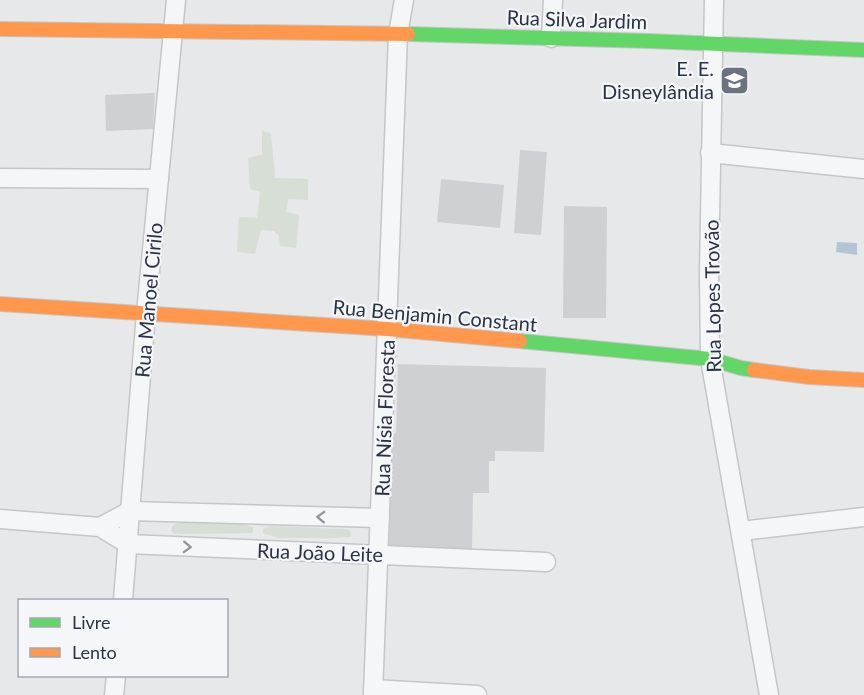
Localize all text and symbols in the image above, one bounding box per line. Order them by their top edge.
street label: Rua Silva Jardim [506,5,648,33]
place label: E. E. Disneylândia [602,56,714,103]
school or university icon: E. E. Disneylândia [719,64,751,96]
street label: Rua Lopes Trovão [699,219,725,373]
street label: Rua Manoel Cirilo [129,221,167,379]
street label: Rua Benjamin Constant [332,294,538,336]
street label: Rua Nísia Floresta [369,339,399,497]
one-way arrow [317,511,326,523]
street label: Rua João Leite [257,538,383,566]
one-way arrow [182,540,191,553]
legend [18,599,228,677]
text: Livre [72,611,111,633]
text: Lento [72,641,117,663]

